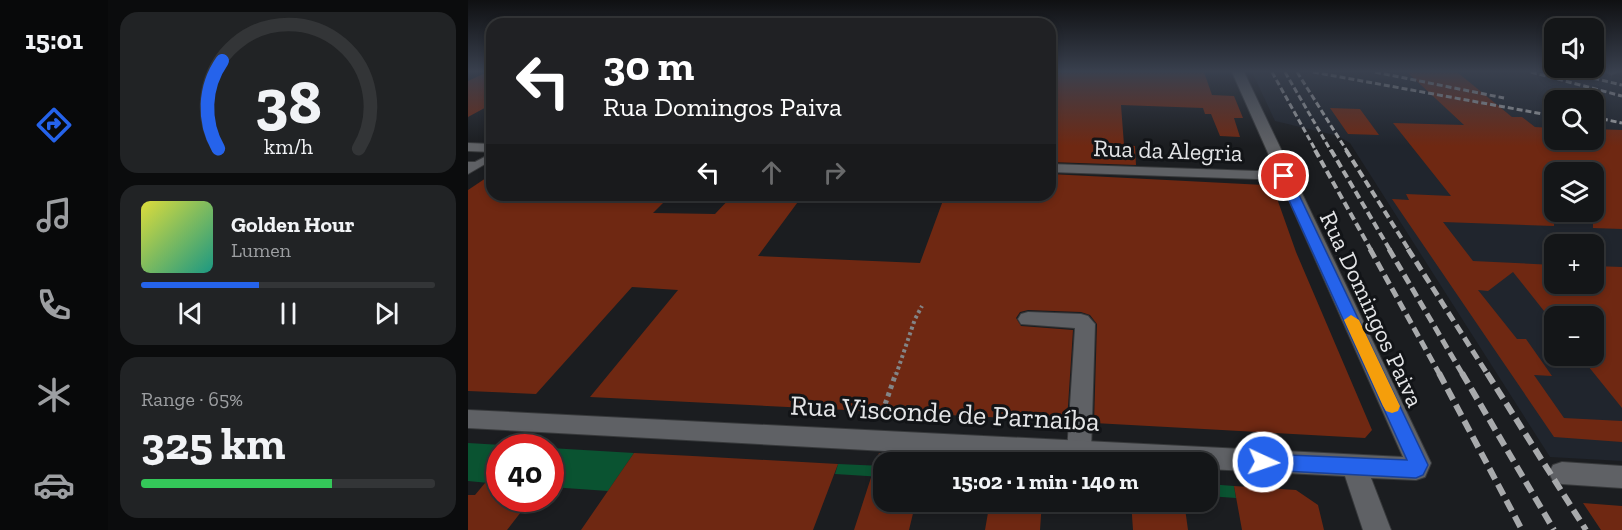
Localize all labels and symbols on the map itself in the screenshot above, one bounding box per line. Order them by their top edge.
street label: Rua da Alegria [1093,133,1244,167]
pin [1258,150,1309,201]
street label: Rua Domingos Paiva [1314,207,1430,412]
street label: Rua Visconde de Parnaíba [789,388,1101,438]
position arrow [1231,430,1295,494]
speed limit sign: 40 [486,434,564,512]

